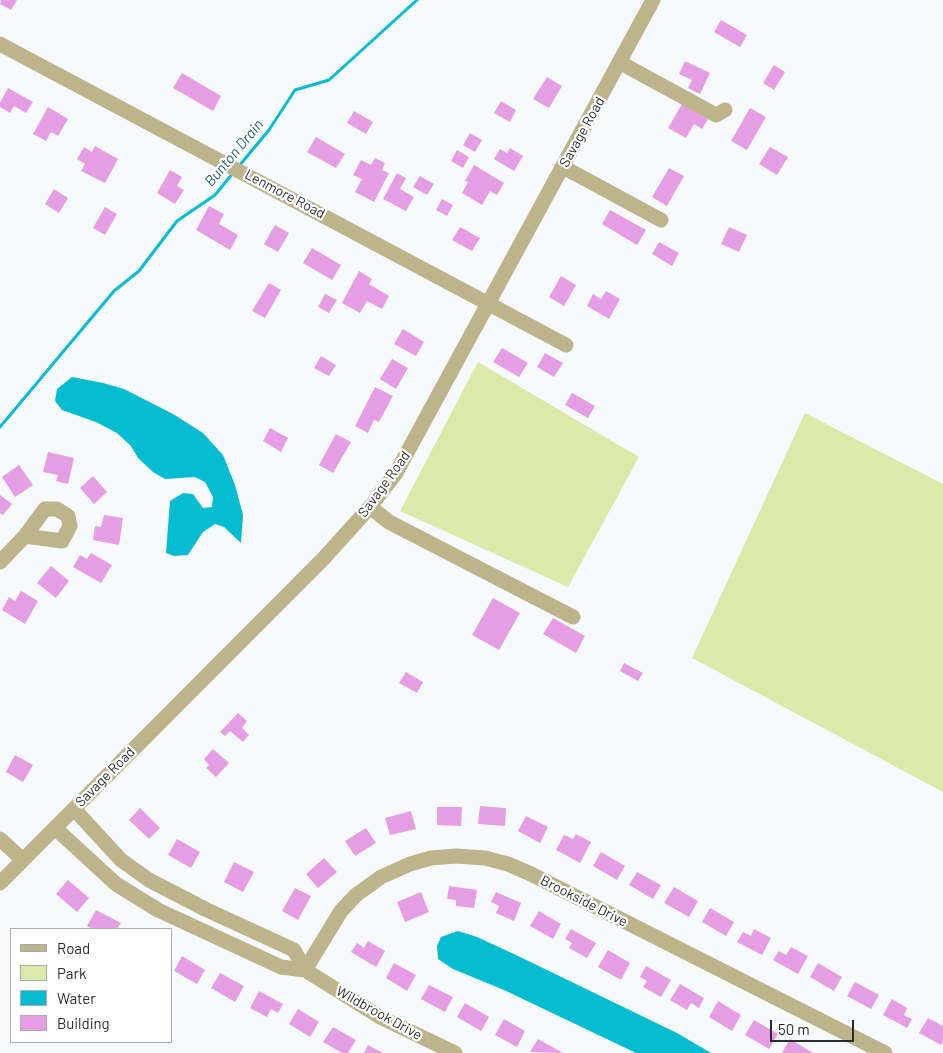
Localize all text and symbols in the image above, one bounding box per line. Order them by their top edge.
street label: Savage Road [556,94,608,170]
water label: Bunton Drain [201,116,267,190]
street label: Lenmore Road [242,166,328,222]
street label: Savage Road [354,448,414,520]
street label: Savage Road [72,744,138,810]
street label: Brookside Drive [538,872,630,930]
legend [10,928,172,1043]
text: Road [57,939,90,957]
text: Park [57,964,86,982]
street label: Wildbrook Drive [333,982,425,1044]
text: Water [57,989,96,1007]
scale bar [773,1010,857,1042]
text: Building [57,1014,110,1032]
text: 50 m [778,1020,810,1038]

